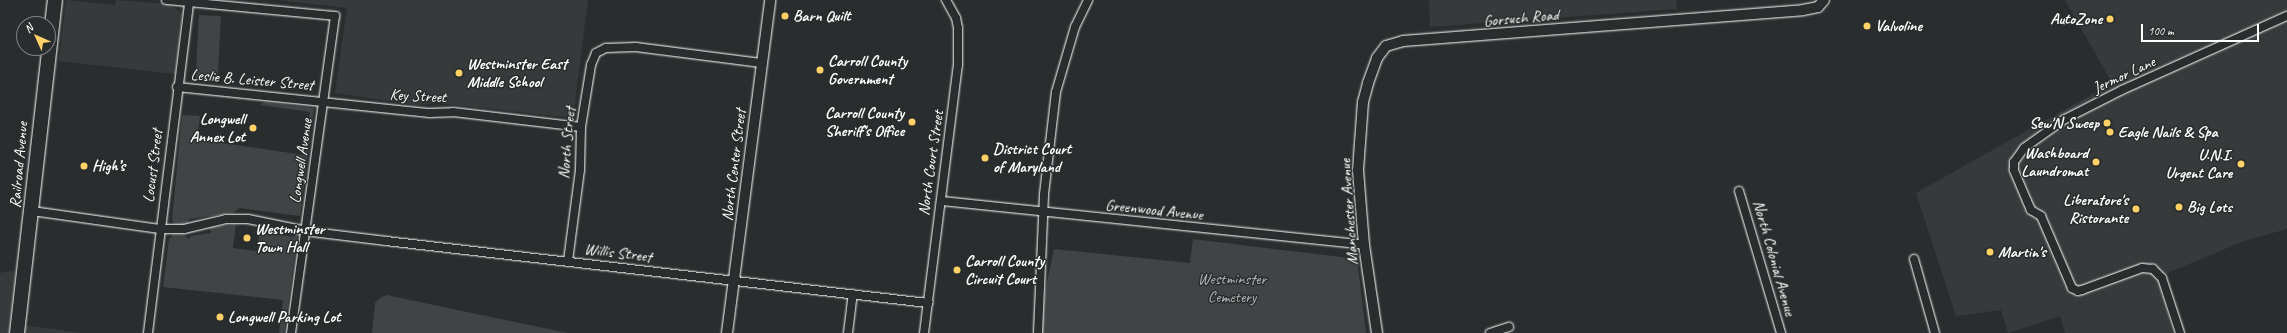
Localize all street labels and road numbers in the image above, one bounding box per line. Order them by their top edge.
street label: Gorsuch Road [1483,5,1559,31]
street label: Jermor Lane [2090,52,2158,98]
street label: Leslie B. Leister Street [190,65,314,95]
street label: Key Street [389,85,447,107]
street label: North Street [554,106,580,180]
street label: North Center Street [718,108,750,222]
street label: North Court Street [914,109,948,217]
street label: Longwell Avenue [286,118,316,204]
street label: Railroad Avenue [6,121,32,209]
street label: Locust Street [139,128,167,204]
street label: Manchester Avenue [1336,158,1362,266]
street label: Greenwood Avenue [1104,195,1204,225]
street label: North Colonial Avenue [1748,198,1800,318]
street label: Willis Street [583,239,653,267]

